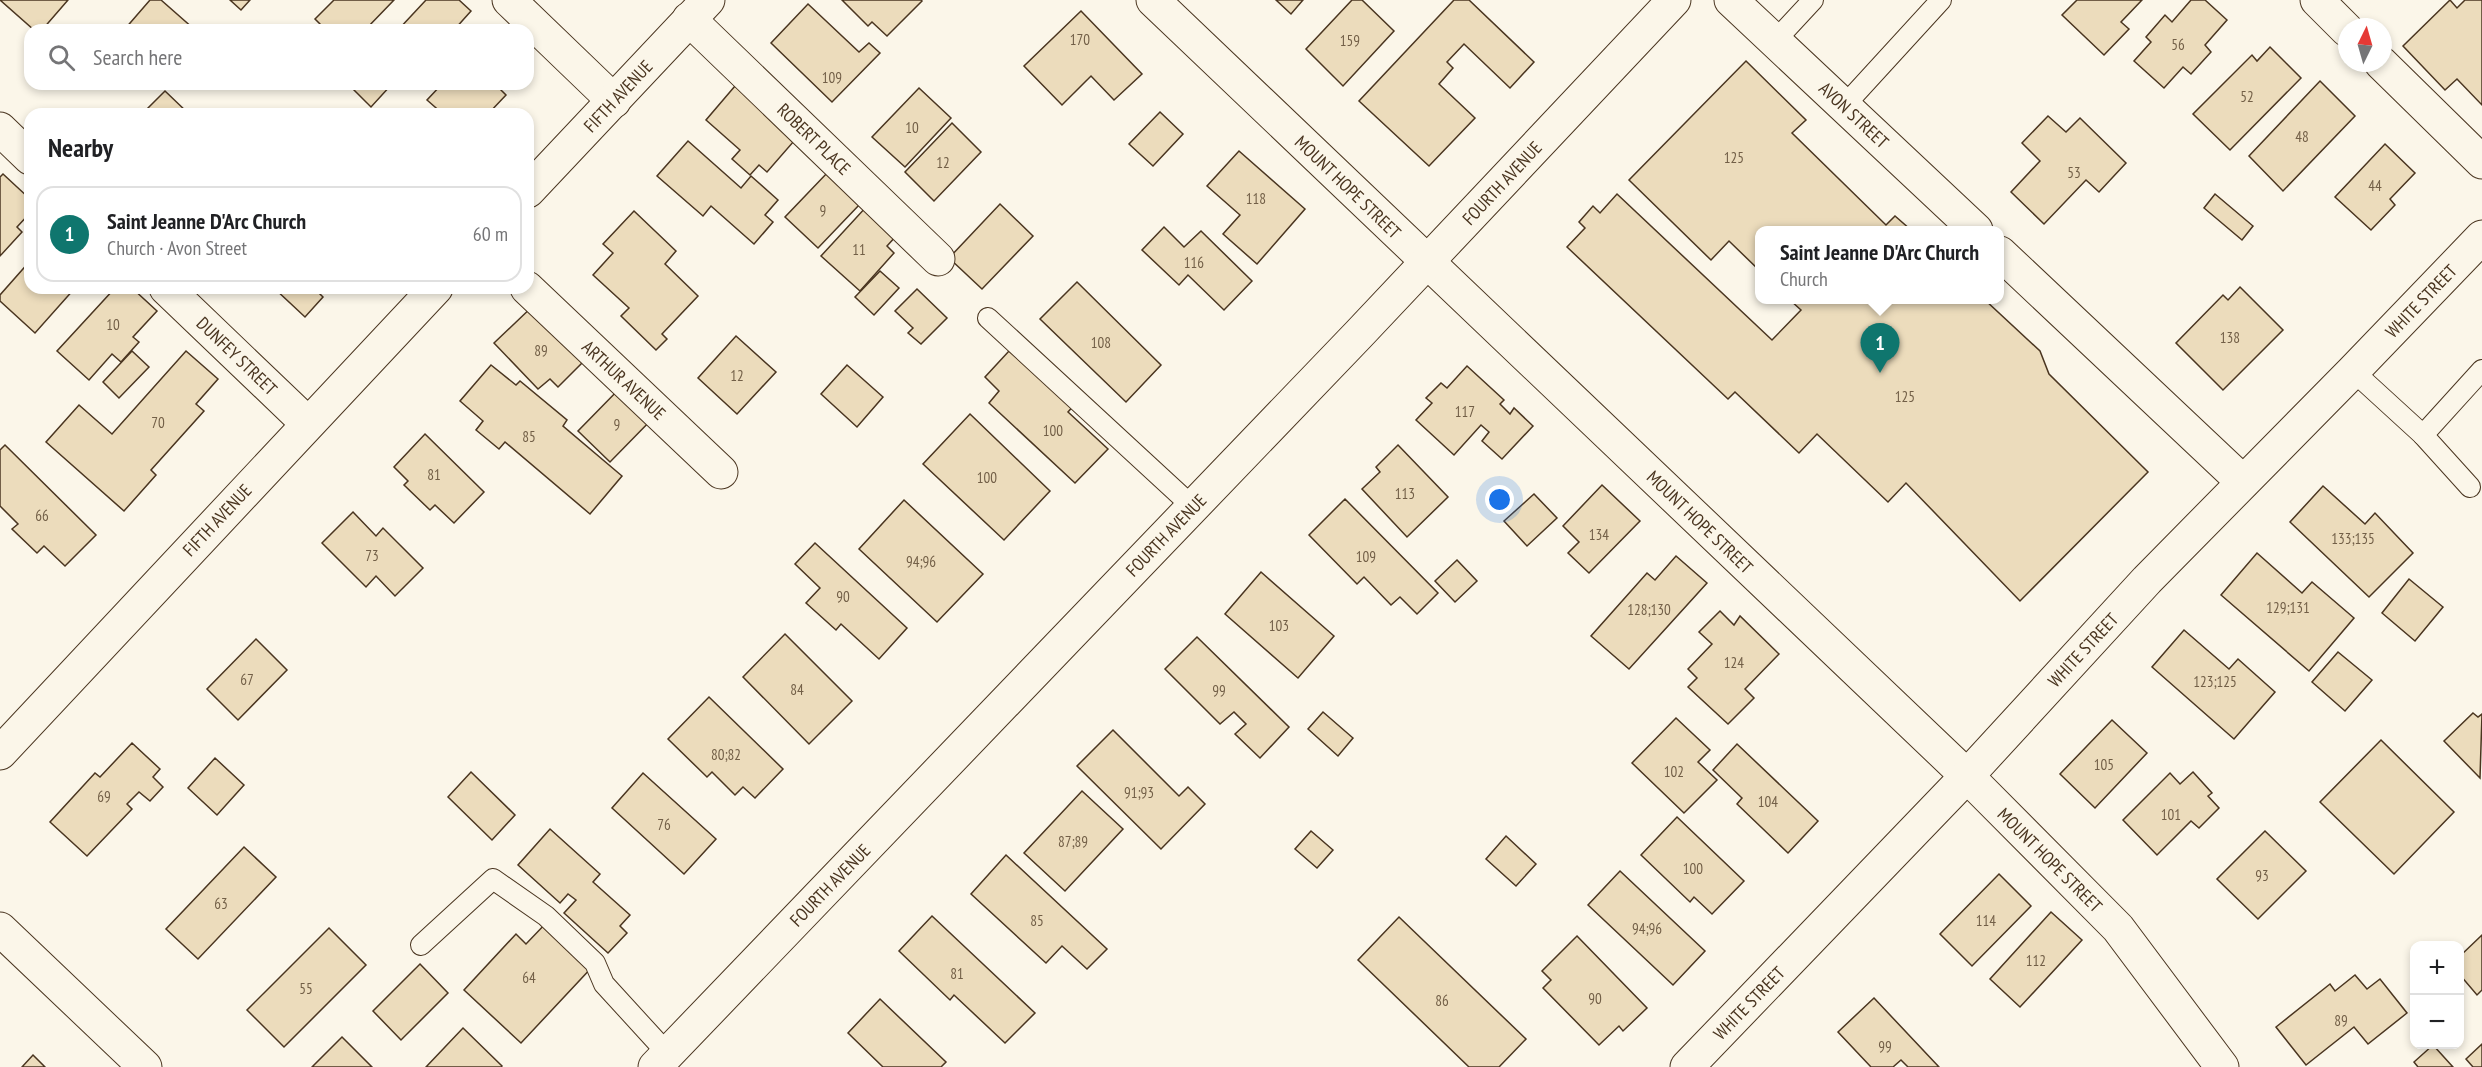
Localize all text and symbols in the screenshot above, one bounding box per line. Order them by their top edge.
north arrow [2338,18,2392,72]
search box [24,24,534,90]
house number: 170 [1070,30,1090,49]
house number: 159 [1340,31,1360,50]
house number: 56 [2171,35,2185,54]
icon: search [45,41,78,74]
text: Search here [93,43,182,71]
street label: FIFTH AVENUE [579,55,657,137]
house number: 109 [822,68,842,87]
street label: AVON STREET [1814,77,1894,153]
house number: 52 [2240,87,2254,106]
street label: ROBERT PLACE [773,98,855,180]
house number: 10 [905,118,919,137]
house number: 48 [2295,127,2309,146]
text: Nearby [48,131,113,164]
street label: MOUNT HOPE STREET [1290,131,1406,243]
street label: FOURTH AVENUE [1457,136,1547,230]
house number: 125 [1724,148,1744,167]
house number: 12 [936,153,950,172]
house number: 53 [2067,163,2081,182]
house number: 44 [2368,176,2382,195]
house number: 118 [1246,189,1266,208]
house number: 9 [820,201,826,220]
text: Saint Jeanne D'Arc Church [107,207,306,235]
text: 1 [65,221,74,247]
text: 60 m [473,221,508,247]
popup [1755,226,2004,304]
text: Church · Avon Street [107,235,247,261]
text: Saint Jeanne D'Arc Church [1780,238,1979,266]
house number: 11 [852,240,866,259]
house number: 116 [1184,253,1204,272]
street label: WHITE STREET [2380,259,2462,343]
text: Church [1780,266,1828,292]
street label: DUNFEY STREET [192,312,282,400]
house number: 10 [106,315,120,334]
pin: 1 [1860,324,1900,373]
house number: 138 [2220,328,2240,347]
house number: 108 [1091,333,1111,352]
street label: ARTHUR AVENUE [577,335,671,425]
house number: 89 [534,341,548,360]
house number: 12 [730,366,744,385]
house number: 125 [1895,387,1915,406]
house number: 117 [1455,402,1475,421]
house number: 70 [151,413,165,432]
house number: 9 [614,415,620,434]
house number: 100 [1043,421,1063,440]
house number: 85 [522,427,536,446]
house number: 81 [427,465,441,484]
street label: MOUNT HOPE STREET [1642,466,1758,578]
house number: 100 [977,468,997,487]
street label: FIFTH AVENUE [178,479,256,561]
house number: 113 [1395,484,1415,503]
your location [1485,485,1514,514]
street label: FOURTH AVENUE [1121,489,1211,581]
house number: 66 [35,506,49,525]
house number: 134 [1589,525,1609,544]
house number: 133;135 [2331,529,2375,548]
house number: 73 [365,546,379,565]
house number: 109 [1356,547,1376,566]
house number: 94;96 [906,552,936,571]
house number: 90 [836,587,850,606]
house number: 129;131 [2266,598,2310,617]
house number: 128;130 [1627,600,1671,619]
street label: WHITE STREET [2043,608,2123,692]
house number: 103 [1269,616,1289,635]
house number: 124 [1724,653,1744,672]
house number: 67 [240,670,254,689]
house number: 123;125 [2193,672,2237,691]
house number: 84 [790,680,804,699]
house number: 99 [1212,681,1226,700]
house number: 80;82 [711,745,741,764]
house number: 105 [2094,755,2114,774]
house number: 102 [1664,762,1684,781]
house number: 91;93 [1124,783,1154,802]
house number: 69 [97,787,111,806]
house number: 104 [1758,792,1778,811]
street label: MOUNT HOPE STREET [1993,803,2107,917]
house number: 101 [2161,805,2181,824]
house number: 76 [657,815,671,834]
house number: 87;89 [1058,832,1088,851]
street label: FOURTH AVENUE [785,839,875,931]
house number: 100 [1683,859,1703,878]
house number: 93 [2255,866,2269,885]
house number: 63 [214,894,228,913]
house number: 85 [1030,911,1044,930]
house number: 114 [1976,911,1996,930]
house number: 94;96 [1632,919,1662,938]
map controls [2410,941,2464,1049]
button: + [2410,941,2464,995]
house number: 112 [2026,951,2046,970]
street label: WHITE STREET [1708,961,1790,1045]
house number: 81 [950,964,964,983]
house number: 64 [522,968,536,987]
house number: 55 [299,979,313,998]
house number: 90 [1588,989,1602,1008]
house number: 86 [1435,991,1449,1010]
button: − [2410,995,2464,1049]
house number: 89 [2334,1011,2348,1030]
house number: 99 [1878,1037,1892,1056]

